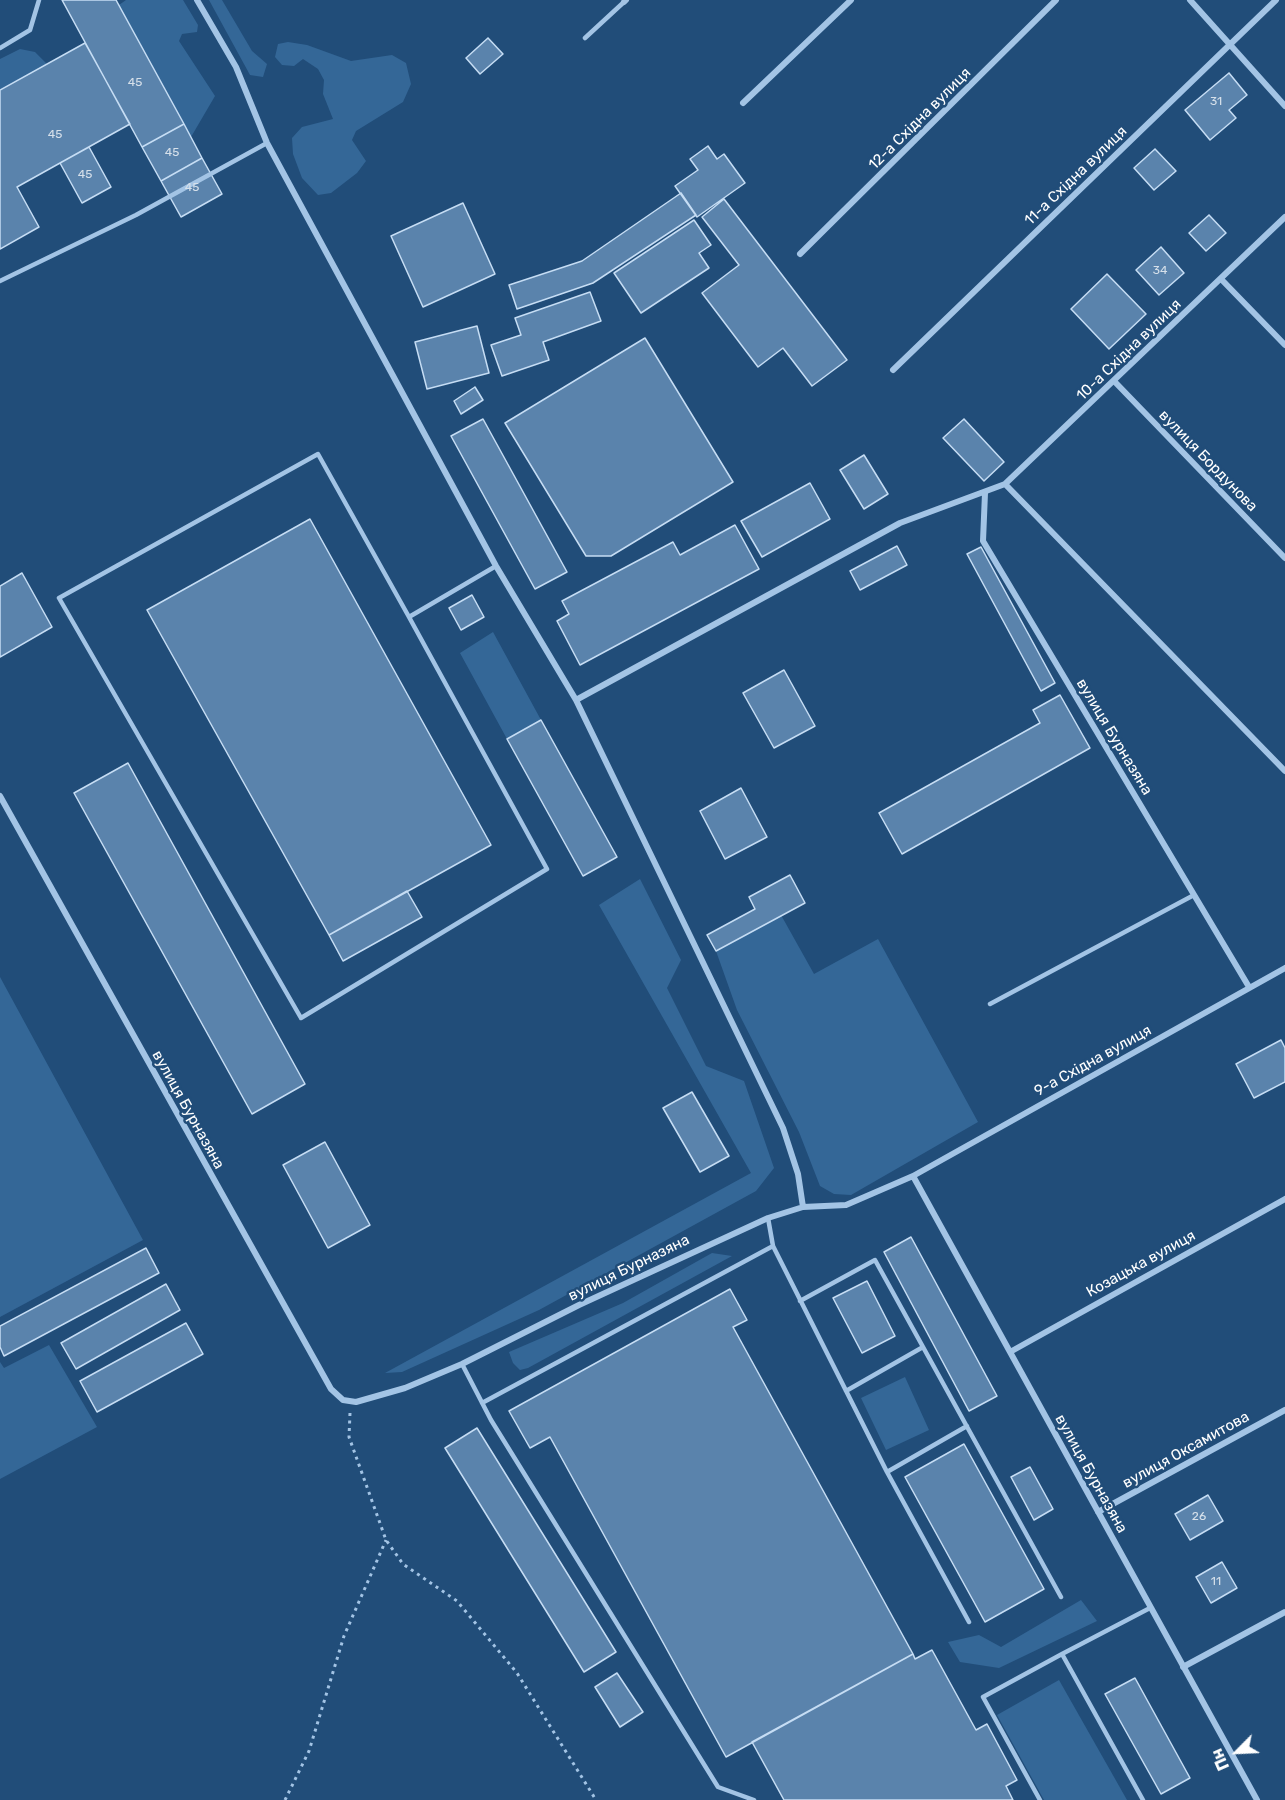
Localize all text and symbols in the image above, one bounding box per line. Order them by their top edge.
street label: 12-а Східна вулиця [865,64,975,174]
house number: 45 [128,76,142,90]
house number: 31 [1210,95,1222,109]
street label: 11-а Східна вулиця [1021,123,1131,229]
house number: 45 [48,128,62,142]
house number: 45 [165,146,179,160]
house number: 45 [78,168,92,182]
house number: 45 [185,181,199,195]
house number: 34 [1153,264,1167,278]
street label: 10-а Східна вулиця [1073,295,1185,405]
street label: вулиця Бордунова [1155,407,1261,515]
street label: вулиця Бурназяна [1072,676,1156,798]
street label: 9-а Східна вулиця [1031,1021,1155,1101]
street label: вулиця Бурназяна [148,1048,228,1172]
street label: Козацька вулиця [1083,1227,1199,1301]
street label: вулиця Бурназяна [565,1231,693,1305]
street label: вулиця Оксамитова [1120,1408,1252,1492]
street label: вулиця Бурназяна [1051,1412,1131,1536]
house number: 26 [1192,1510,1206,1524]
house number: 11 [1211,1575,1221,1589]
north arrow [1207,1722,1267,1782]
text: Пн [1207,1746,1233,1774]

